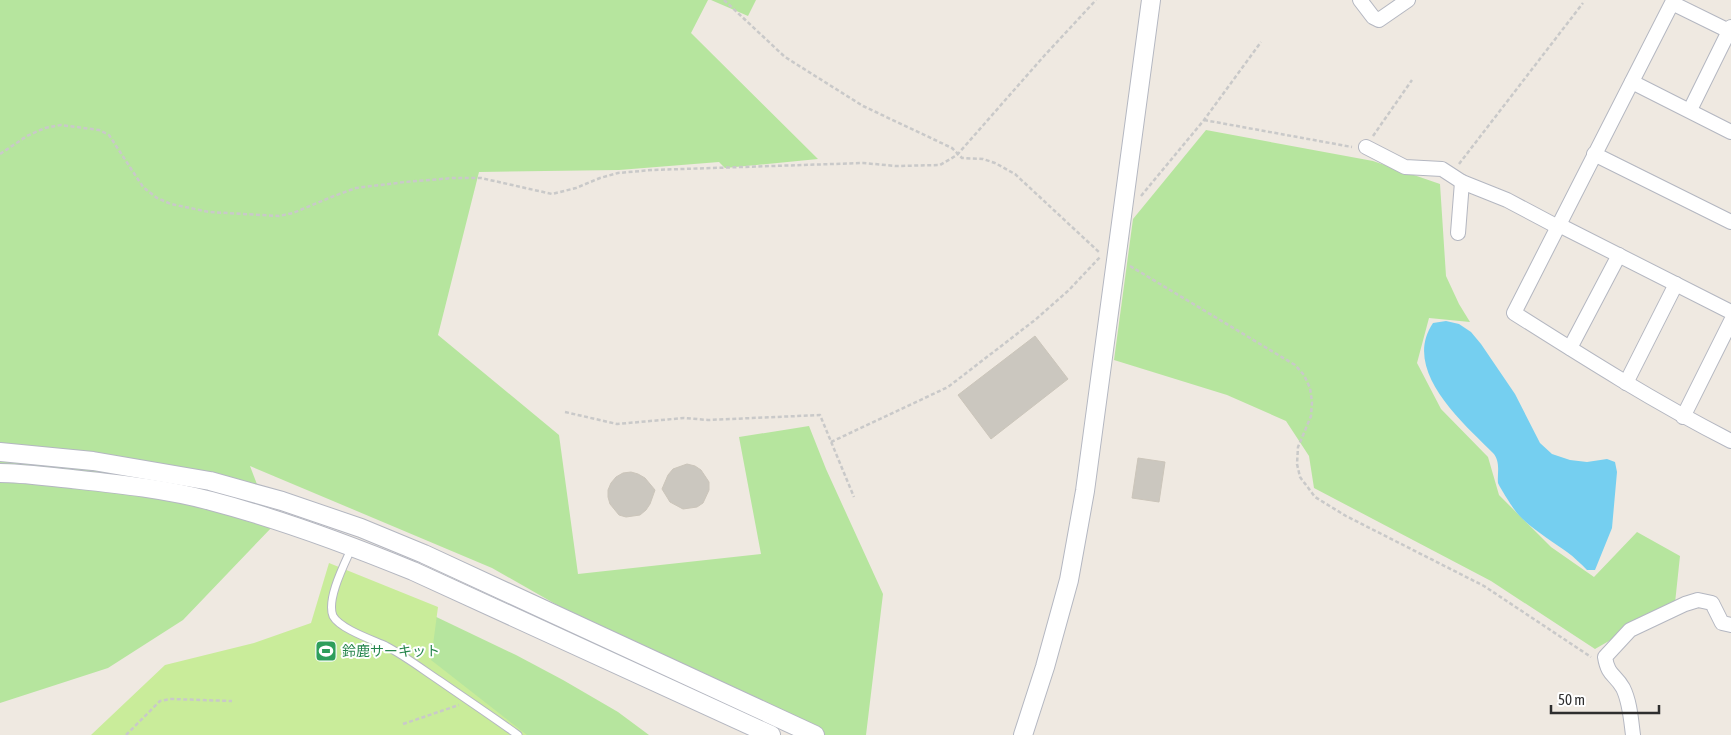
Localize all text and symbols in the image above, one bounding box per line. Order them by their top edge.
sports icon: 鈴鹿サーキット [314,639,338,663]
place label: 鈴鹿サーキット [342,643,440,659]
scale bar [1551,682,1658,714]
text: 50 m [1558,691,1585,708]

